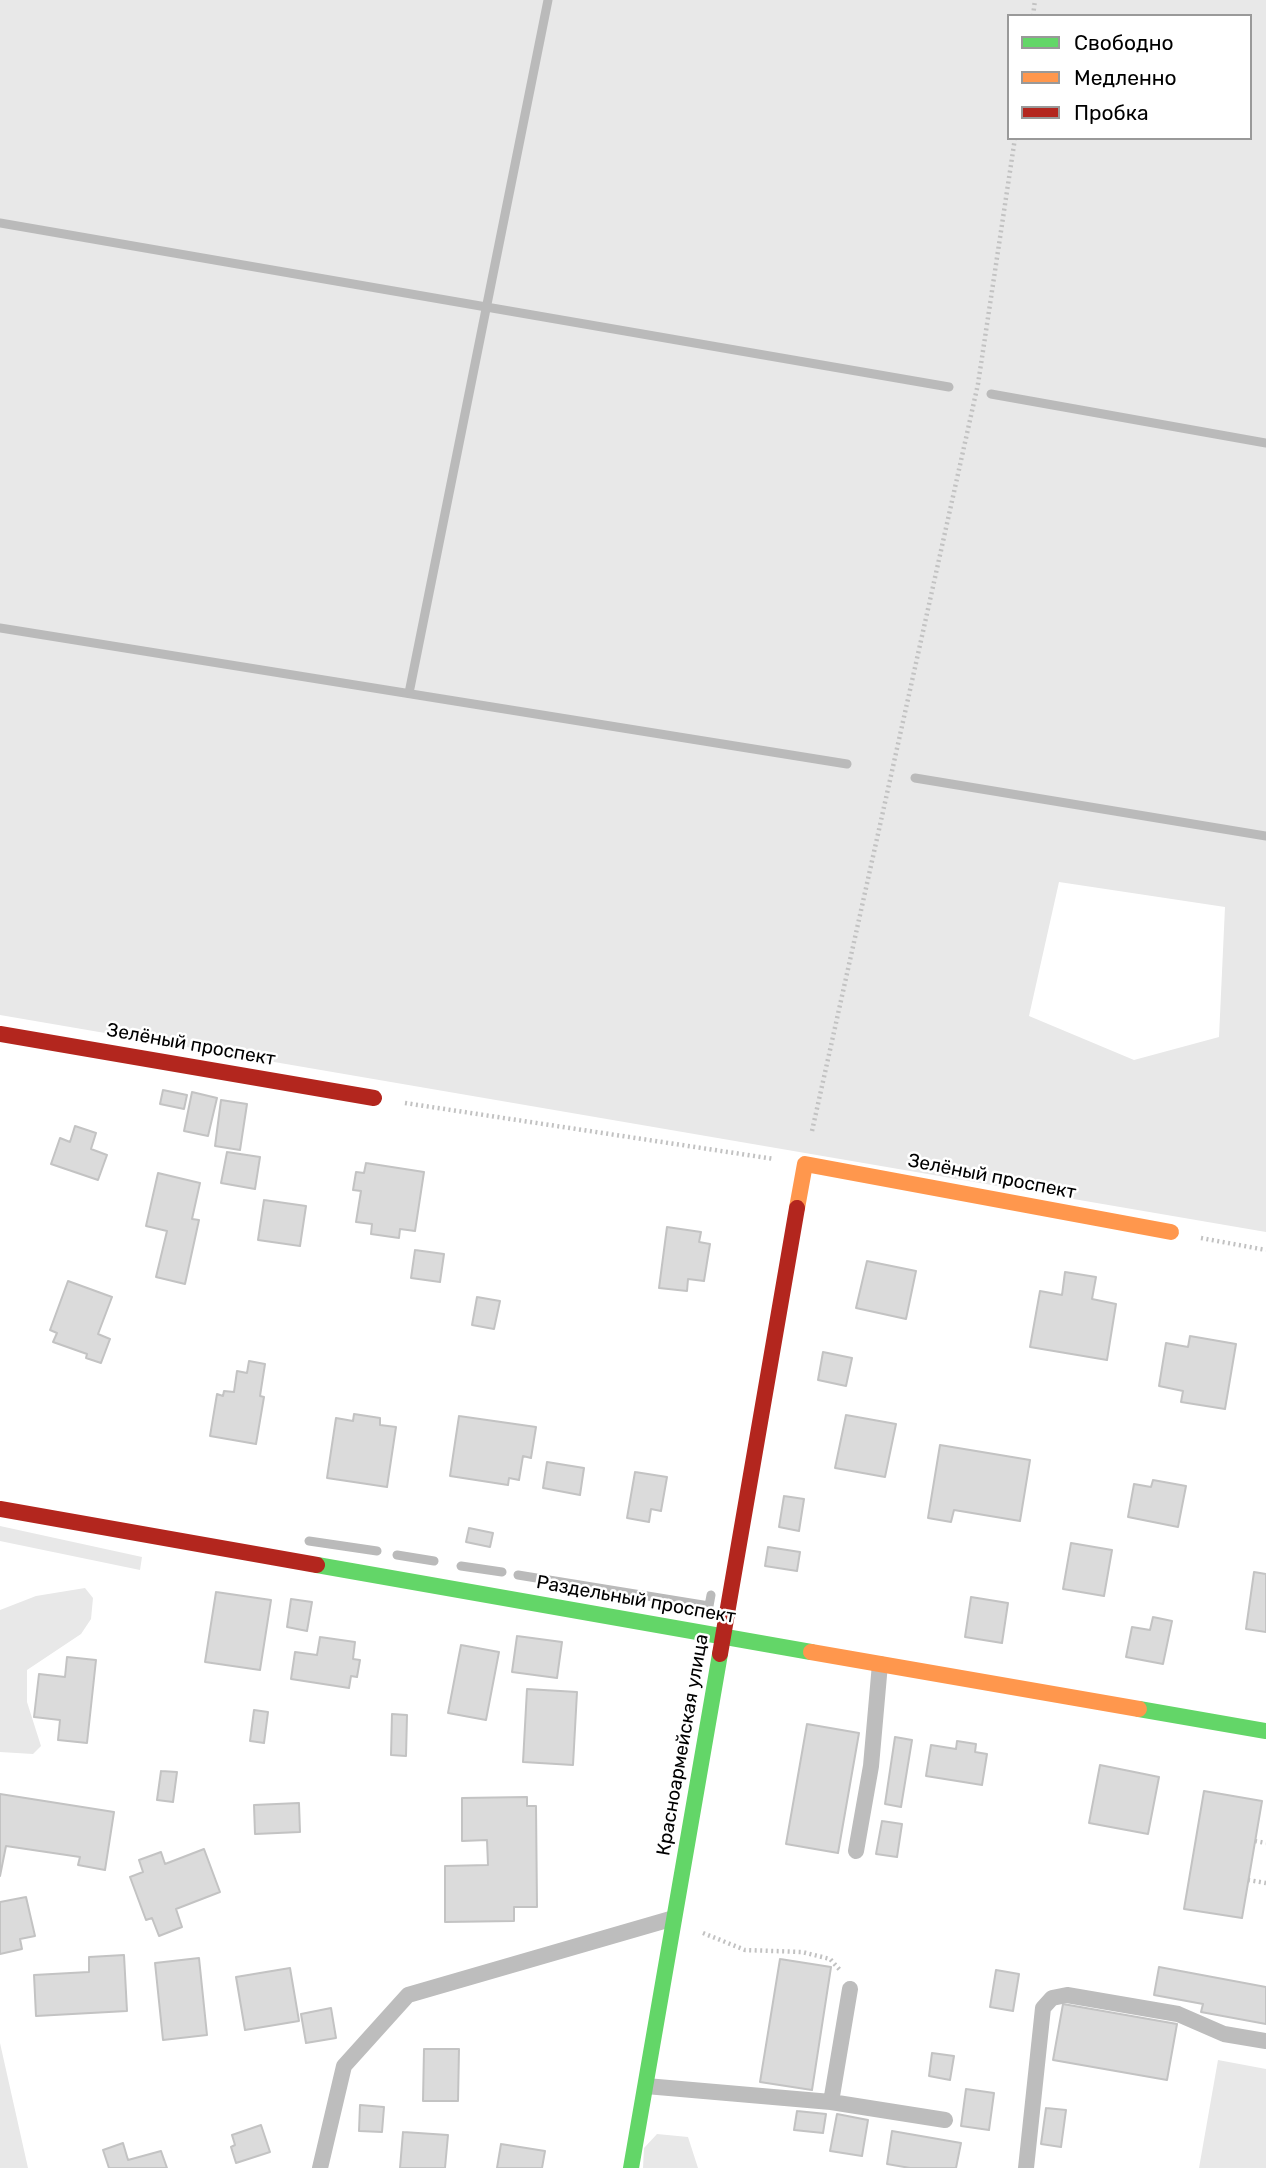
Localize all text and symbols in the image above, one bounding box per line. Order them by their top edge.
legend [1007,14,1252,140]
text: Свободно [1074,30,1174,55]
text: Медленно [1074,65,1177,90]
text: Пробка [1074,100,1149,125]
street label: Зелёный проспект [105,1019,277,1071]
street label: Зелёный проспект [906,1149,1078,1205]
street label: Раздельный проспект [535,1571,737,1629]
street label: Красноармейская улица [652,1632,714,1858]

